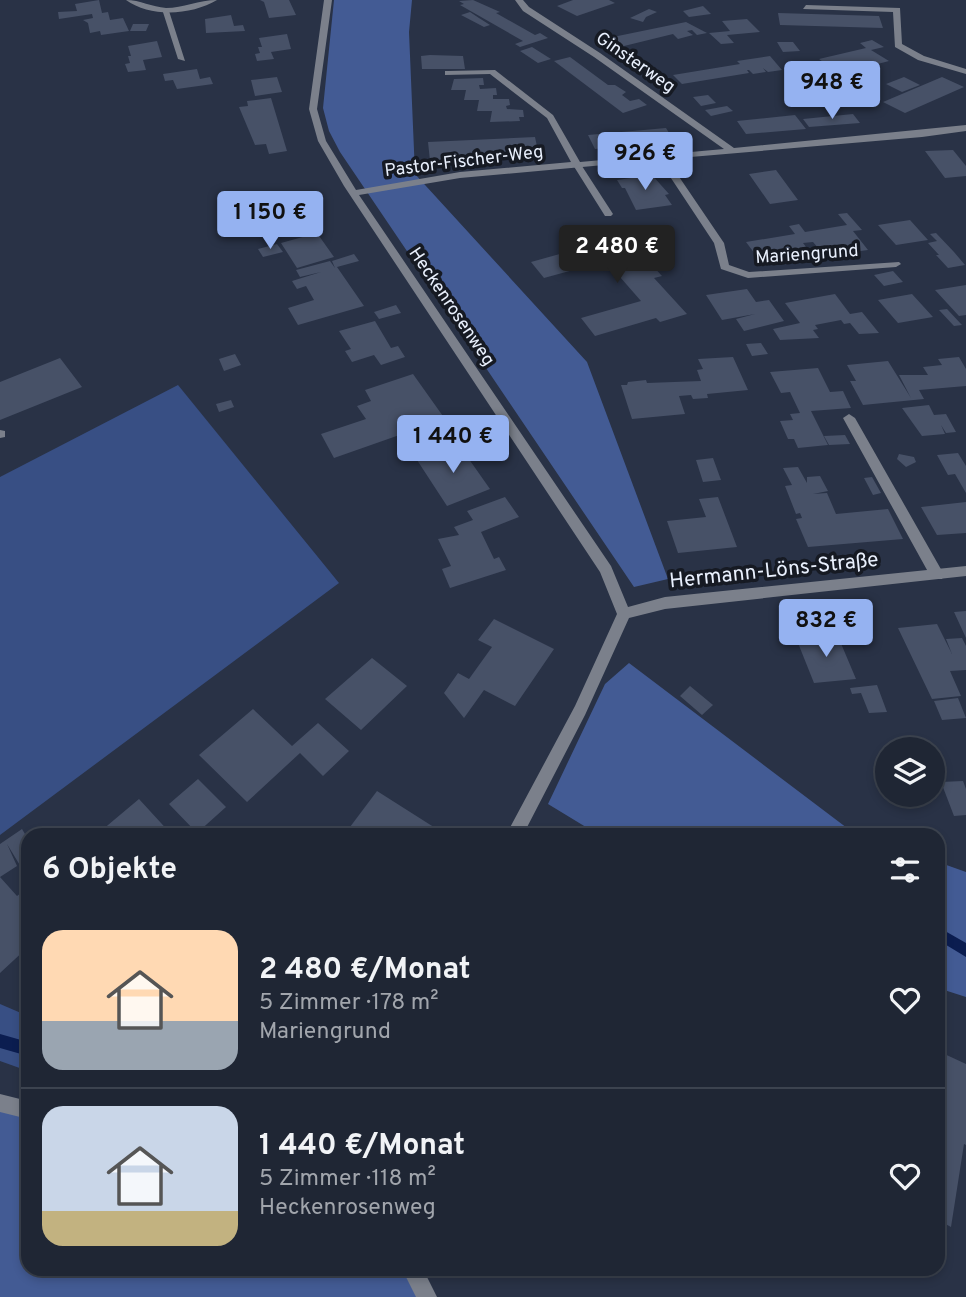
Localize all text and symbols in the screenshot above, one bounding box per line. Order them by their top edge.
street label: Ginsterweg [591,27,679,99]
pin: 948 € [783,61,881,121]
text: 948 € [800,69,864,98]
pin: 926 € [596,132,694,192]
text: 926 € [614,140,676,169]
street label: Pastor-Fischer-Weg [383,141,545,183]
pin: 1 150 € [205,191,335,251]
text: 1 150 € [233,199,307,228]
pin: 2 480 € [552,226,682,285]
text: 2 480 € [575,233,659,262]
street label: Mariengrund [755,240,859,270]
street label: Heckenrosenweg [403,243,499,371]
pin: 1 440 € [388,416,518,475]
text: 1 440 € [413,423,493,452]
street label: Hermann-Löns-Straße [668,547,880,595]
pin: 832 € [777,600,875,659]
text: 832 € [795,607,857,636]
map controls [875,737,945,807]
button: layers [875,737,945,807]
icon: filters [886,851,924,889]
text: 6 Objekte [42,852,177,889]
text: 2 480 €/Monat [259,952,471,989]
icon: home [98,958,182,1042]
icon: heart [886,981,924,1019]
text: 5 Zimmer · 178 m² [259,989,439,1018]
text: Mariengrund [259,1018,391,1047]
text: 1 440 €/Monat [259,1128,465,1165]
icon: home [98,1134,182,1218]
icon: heart [886,1157,924,1195]
text: 5 Zimmer · 118 m² [259,1165,436,1194]
text: Heckenrosenweg [259,1194,436,1223]

